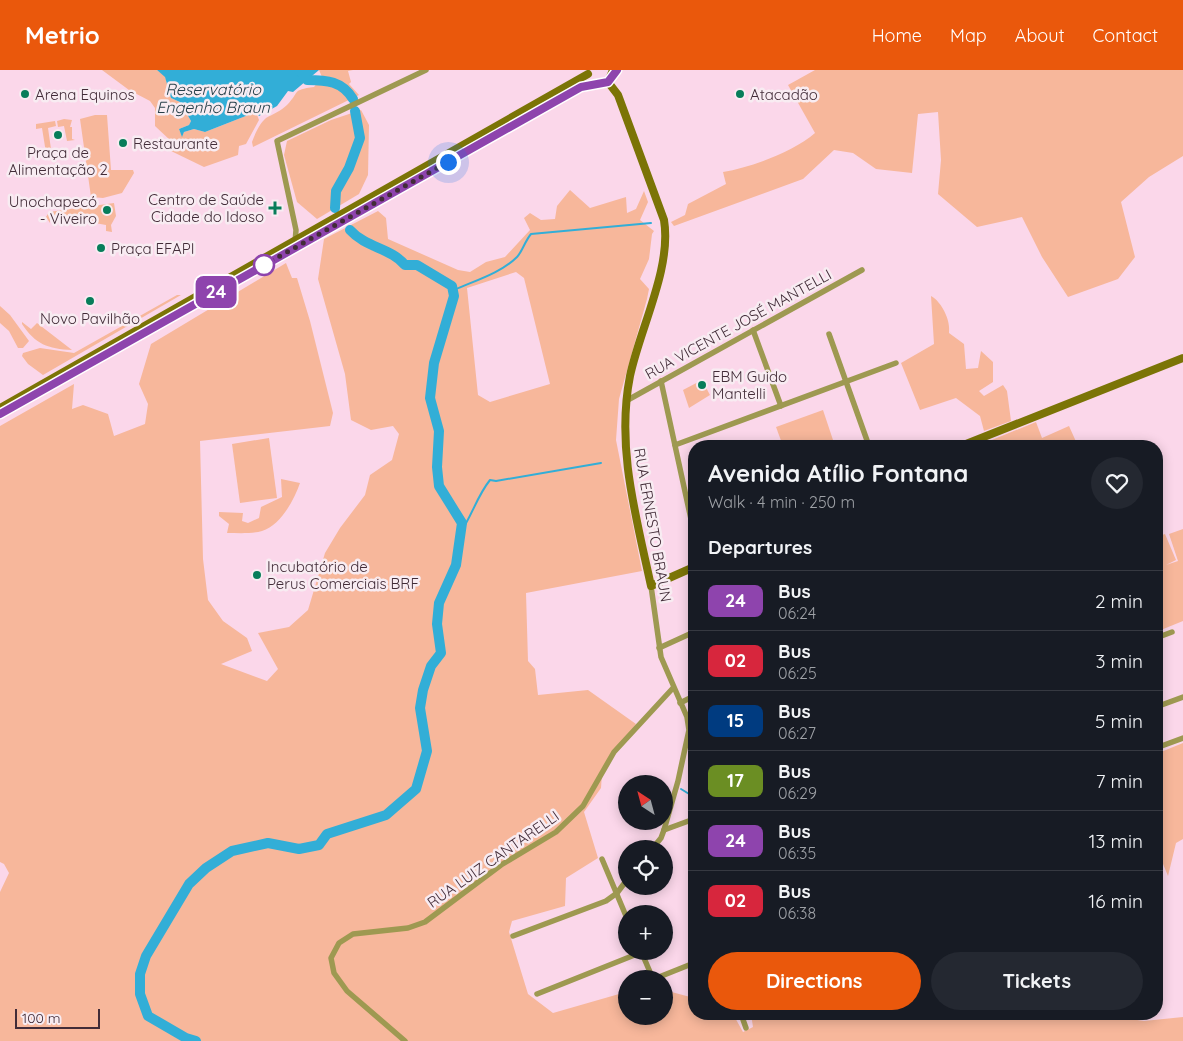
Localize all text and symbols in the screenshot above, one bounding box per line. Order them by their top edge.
text: Metrio [25,20,100,50]
text: Home [872,24,922,47]
text: Map [950,24,987,47]
text: About [1015,24,1065,47]
text: Contact [1093,24,1158,47]
water label: Reservatório Engenho Braun [156,79,271,117]
place label: Arena Equinos [35,85,135,104]
place label: Atacadão [750,85,818,104]
marker: Arena Equinos [19,88,31,100]
marker: Atacadão [734,88,746,100]
marker: Praça de Alimentação 2 [52,129,64,141]
place label: Restaurante [133,134,218,153]
marker: Restaurante [117,137,129,149]
place label: Praça de Alimentação 2 [8,143,108,179]
your location [436,150,461,175]
place label: Centro de Saúde Cidade do Idoso [148,190,264,226]
place label: Unochapecó - Viveiro [9,192,97,228]
marker: Centro de Saúde Cidade do Idoso [268,201,282,215]
marker: Unochapecó - Viveiro [101,204,113,216]
place label: Praça EFAPI [111,239,195,258]
marker: Praça EFAPI [95,242,107,254]
unlabelled marker [253,254,275,276]
street label: RUA VICENTE JOSÉ MANTELLI [641,265,835,383]
line badge: 24 [194,276,238,308]
text: 24 [206,280,226,303]
marker: Novo Pavilhão [84,295,96,307]
place label: Novo Pavilhão [40,309,140,328]
place label: EBM Guido Mantelli [712,367,787,403]
marker: EBM Guido Mantelli [696,379,708,391]
street label: RUA ERNESTO BRAUN [630,446,676,604]
button: heart [1091,457,1143,509]
text: Avenida Atílio Fontana [708,458,968,488]
text: Walk · 4 min · 250 m [708,492,855,512]
text: Departures [708,535,812,559]
place label: Incubatório de Perus Comerciais BRF [267,557,419,593]
marker: Incubatório de Perus Comerciais BRF [251,569,263,581]
text: Bus [778,579,811,603]
text: 24 [725,589,746,612]
text: 2 min [1095,589,1143,613]
text: 06:24 [778,603,816,623]
text: Bus [778,639,811,663]
text: 02 [725,649,746,672]
text: 3 min [1095,649,1143,673]
text: 06:25 [778,663,817,683]
text: Bus [778,699,811,723]
text: 15 [727,709,744,732]
text: 5 min [1095,709,1143,733]
text: 06:27 [778,723,816,743]
text: Bus [778,759,811,783]
text: 17 [727,769,744,792]
text: 7 min [1096,769,1143,793]
north arrow [618,775,672,830]
map controls [618,775,673,1025]
text: 06:29 [778,783,817,803]
street label: RUA LUIZ CANTARELLI [423,806,563,912]
text: Bus [778,819,811,843]
text: 24 [725,829,746,852]
text: 13 min [1088,829,1143,853]
button: locate [618,840,673,895]
text: 06:35 [778,843,816,863]
text: Bus [778,879,811,903]
text: 02 [725,889,746,912]
text: 16 min [1088,889,1143,913]
text: 06:38 [778,903,816,923]
button: + [618,905,673,960]
button: Directions [708,952,921,1010]
button: Tickets [931,952,1143,1010]
button: − [618,970,673,1025]
scale bar [15,1006,100,1029]
text: 100 m [22,1009,60,1027]

